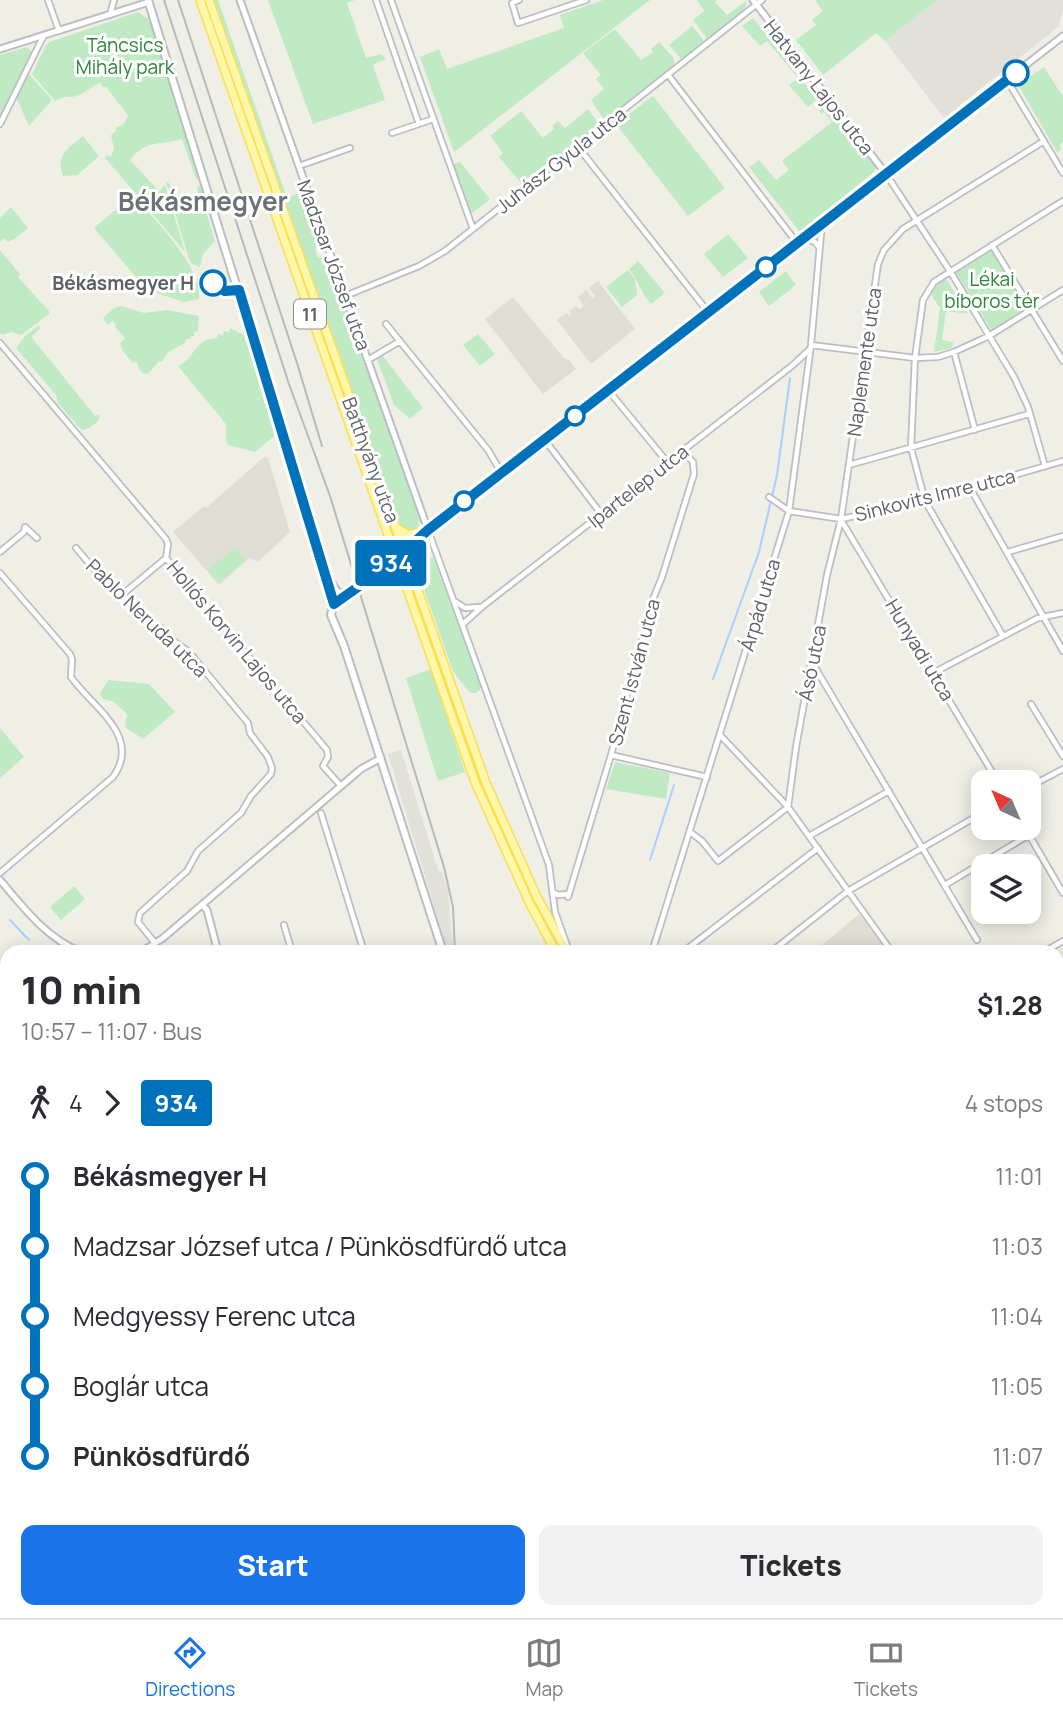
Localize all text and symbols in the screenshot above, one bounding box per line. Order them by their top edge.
street label: Hatvany Lajos utca [758,14,880,160]
park label: Táncsics Mihály park [76,32,175,80]
unlabelled marker [1003,60,1029,86]
street label: Juhász Gyula utca [490,101,632,219]
street label: Madzsar József utca [291,176,377,354]
district label: Békásmegyer [118,183,288,219]
unlabelled marker [756,257,776,277]
park label: Lékai bíboros tér [944,266,1040,314]
place label: Békásmegyer H [52,270,194,296]
marker: Békásmegyer H [200,270,226,296]
street label: Naplemente utca [841,286,887,438]
road number: 11 [294,300,326,328]
street label: Batthyány utca [336,394,406,526]
unlabelled marker [565,406,585,426]
street label: Ipartelep utca [582,438,694,534]
street label: Sinkovits Imre utca [852,462,1018,528]
unlabelled marker [454,491,474,511]
line badge: 934 [351,540,431,586]
text: 934 [369,546,413,579]
street label: Pablo Neruda utca [81,553,213,683]
street label: Hollós Korvin Lajos utca [161,555,313,729]
street label: Árpád utca [734,556,786,654]
street label: Hunyadi utca [879,594,961,706]
street label: Szent István utca [602,596,666,748]
street label: Ásó utca [792,623,832,703]
north arrow [971,770,1041,840]
map controls [971,770,1041,924]
button: layers [971,854,1041,924]
text: 10 min [21,963,142,1015]
text: $1.28 [977,987,1043,1023]
text: 10:57 – 11:07 · Bus [21,1015,202,1047]
icon: walk [21,1084,59,1122]
icon: forward [93,1084,131,1122]
text: 934 [155,1086,198,1119]
text: 4 [69,1087,83,1119]
text: 4 stops [965,1087,1043,1119]
text: Békásmegyer H [73,1158,267,1194]
text: 11:01 [995,1160,1043,1192]
text: Madzsar József utca / Pünkösdfürdő utca [73,1228,567,1264]
text: 11:03 [991,1230,1043,1262]
text: Medgyessy Ferenc utca [73,1298,356,1334]
text: 11:04 [991,1300,1043,1332]
text: Boglár utca [73,1368,209,1404]
text: 11:05 [991,1370,1043,1402]
text: Pünkösdfürdő [73,1438,250,1474]
text: 11:07 [993,1440,1043,1472]
button: Start [21,1525,525,1605]
button: Tickets [539,1525,1043,1605]
tab: Directions [145,1634,235,1702]
tab: Map [525,1634,563,1702]
tab: Tickets [854,1634,918,1702]

